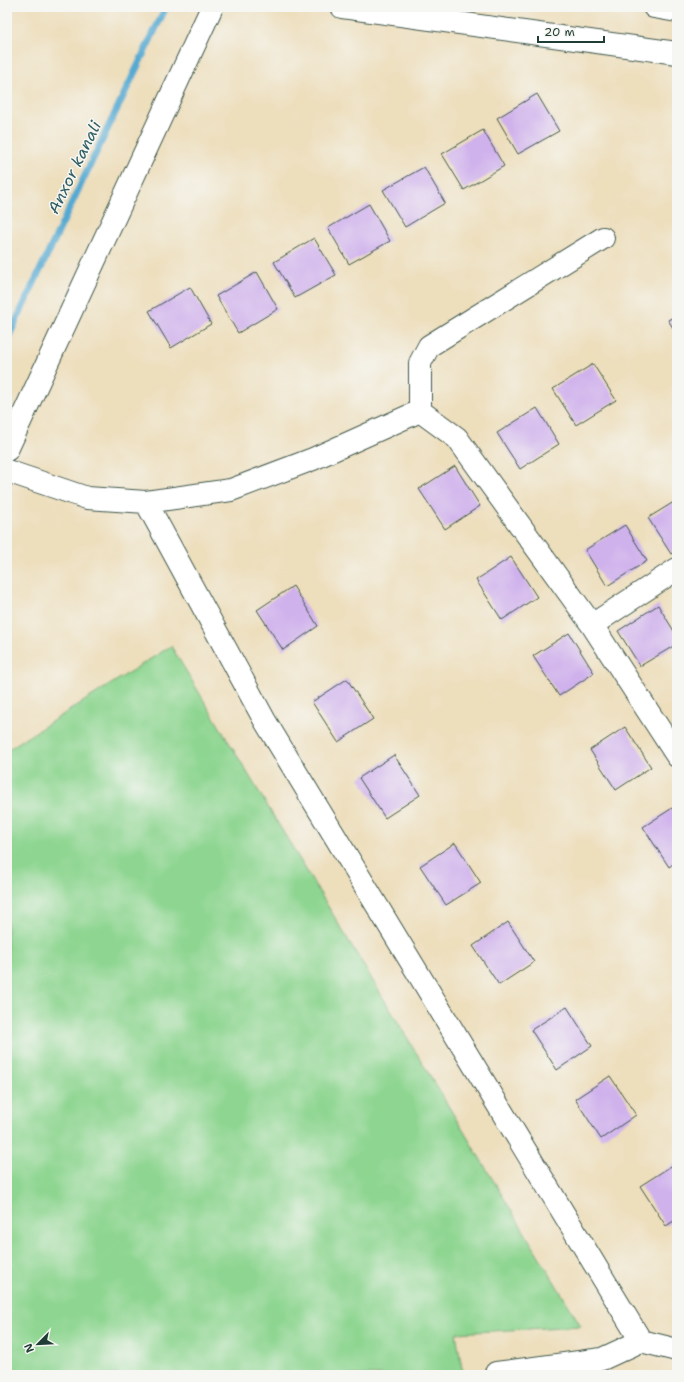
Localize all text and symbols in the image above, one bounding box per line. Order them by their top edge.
scale bar [538,18,604,44]
text: 20 m [544,24,575,40]
water label: Anxor kanali [43,117,106,217]
north arrow [18,1324,58,1364]
text: N [21,1341,38,1355]

